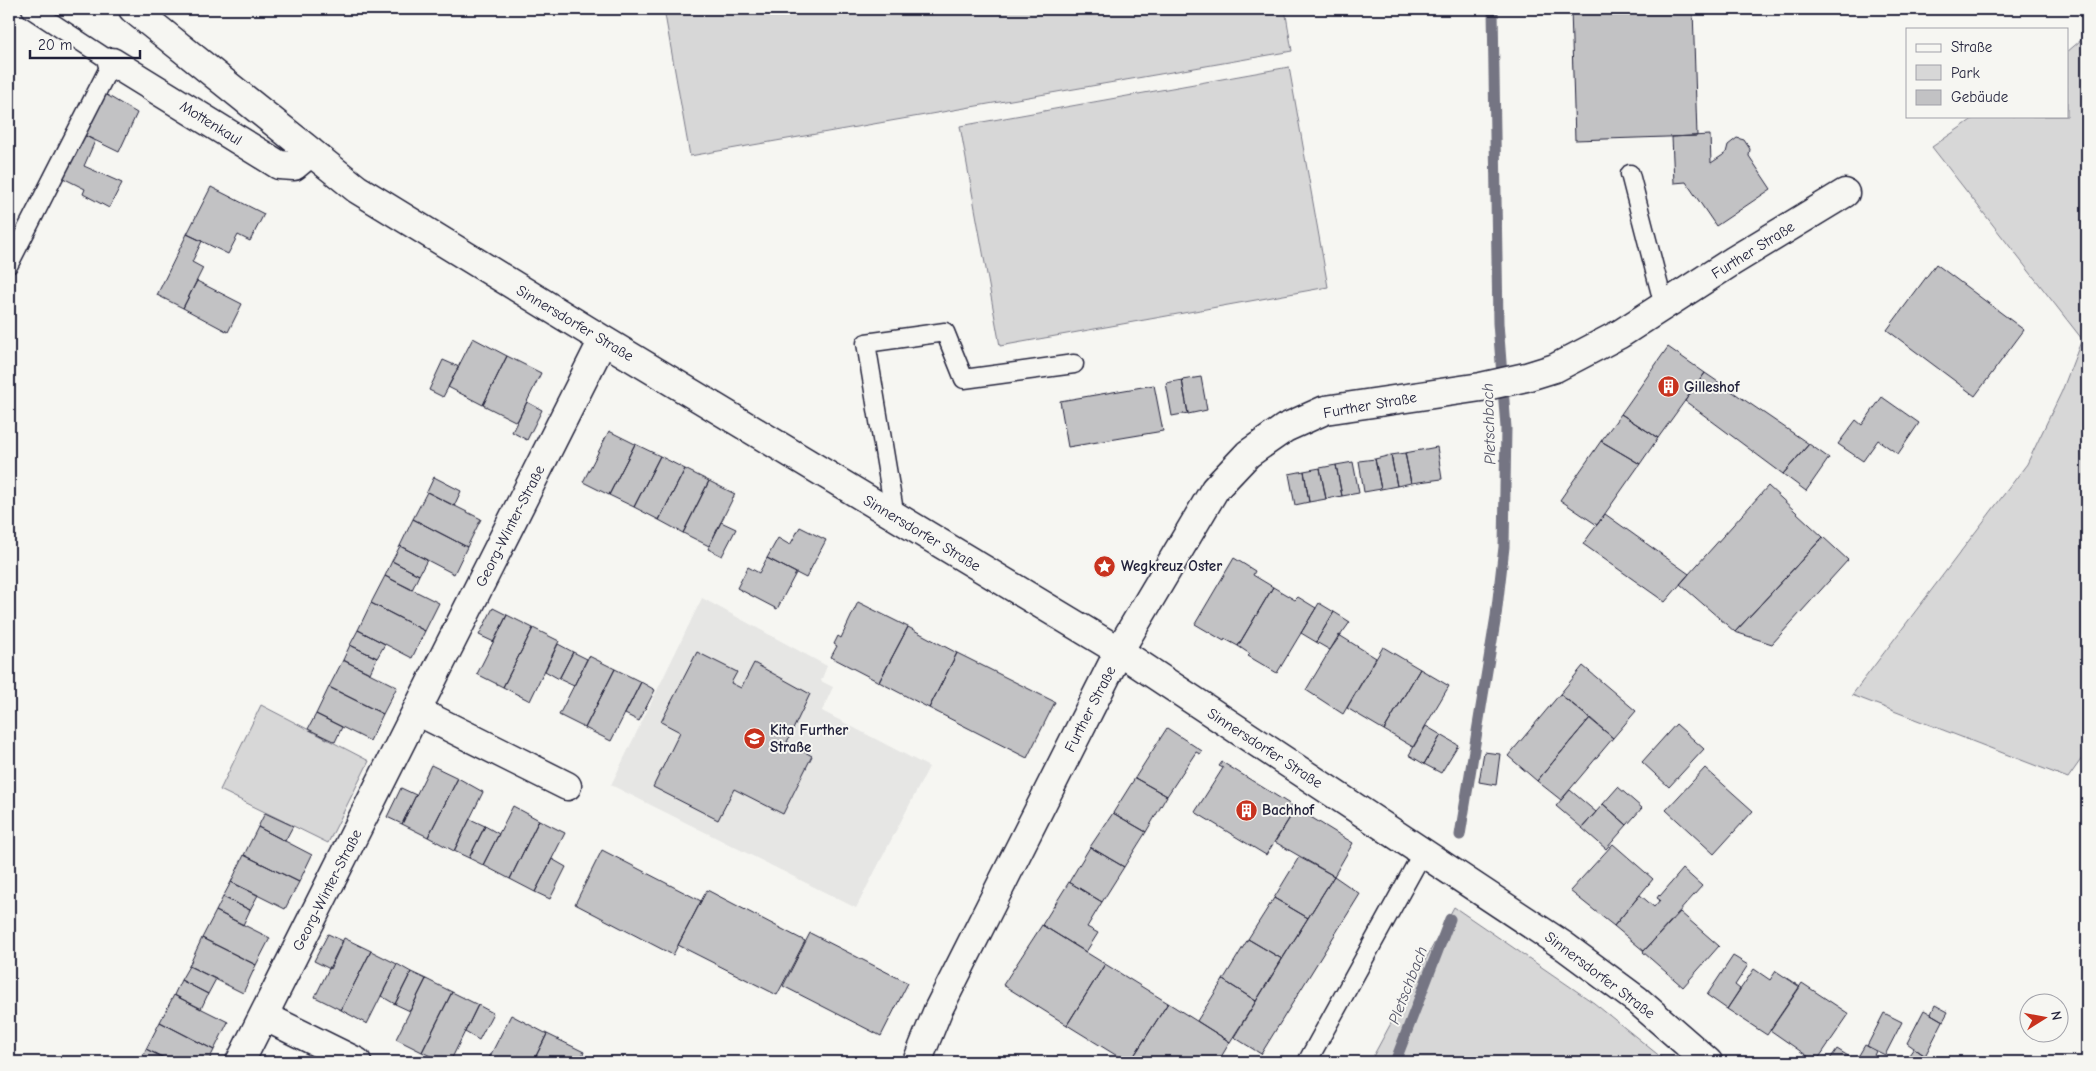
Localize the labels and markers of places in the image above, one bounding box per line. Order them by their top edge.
building icon: Gilleshof [1656,375,1680,399]
place label: Gilleshof [1684,378,1741,396]
place icon: Wegkreuz Oster [1093,554,1117,578]
place label: Wegkreuz Oster [1121,557,1222,575]
place label: Kita Further Straße [770,721,848,756]
school or university icon: Kita Further Straße [742,727,766,751]
building icon: Bachhof [1234,798,1258,822]
place label: Bachhof [1262,801,1315,819]

